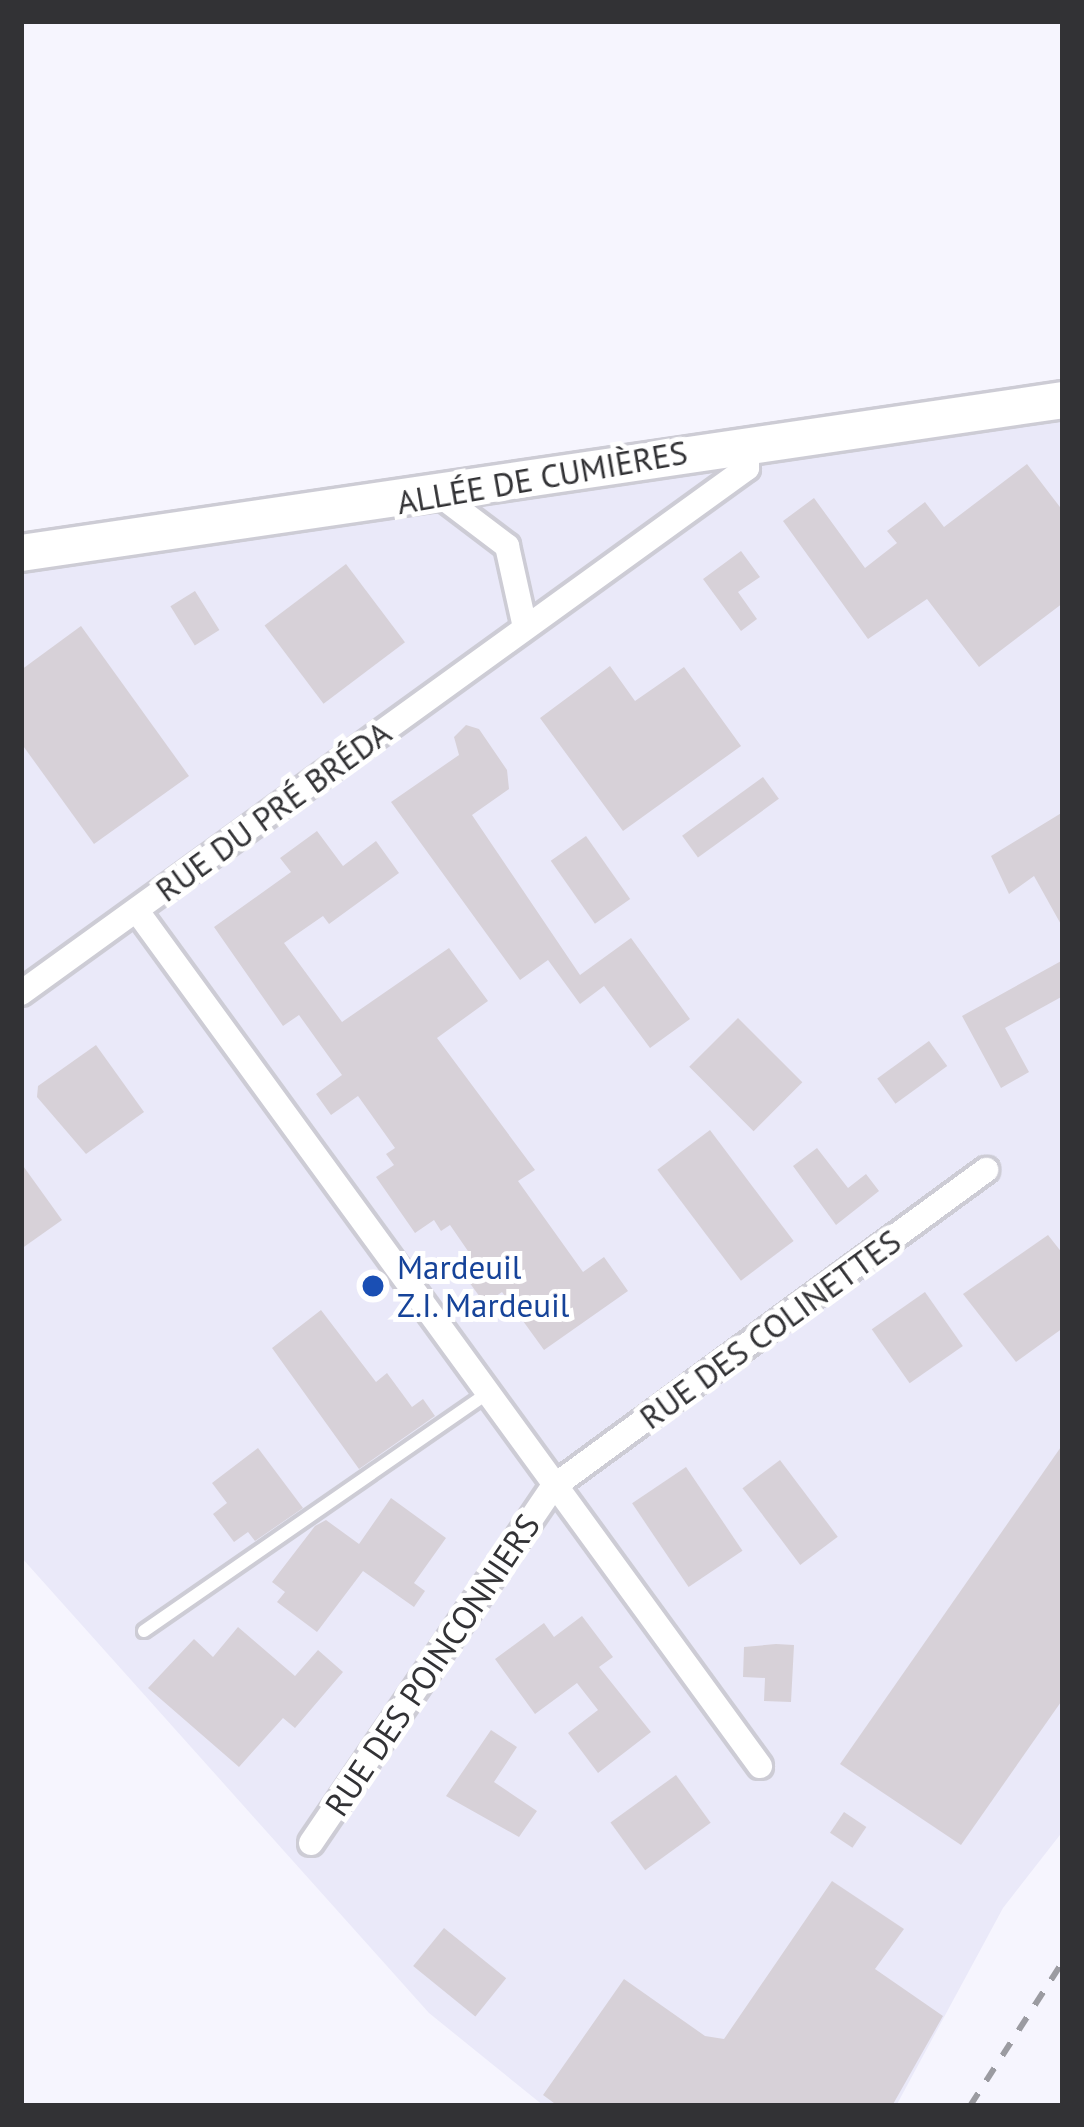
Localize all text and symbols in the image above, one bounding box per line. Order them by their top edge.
street label: ALLÉE DE CUMIÈRES [394,432,690,522]
street label: RUE DU PRÉ BRÉDA [148,712,398,910]
street label: RUE DES COLINETTES [632,1221,908,1437]
place label: Mardeuil Z.I. Mardeuil [397,1247,572,1325]
marker: Mardeuil Z.I. Mardeuil [360,1273,386,1299]
street label: RUE DES POINCONNIERS [316,1507,548,1823]

